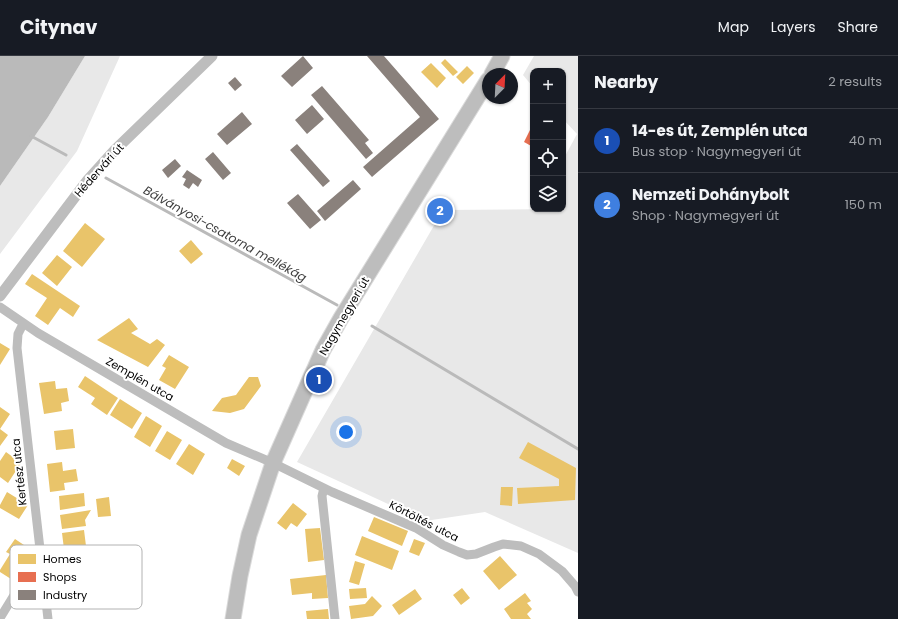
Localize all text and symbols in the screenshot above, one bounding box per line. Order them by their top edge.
text: Citynav [20,14,97,41]
text: Map [718,17,749,37]
text: Layers [771,17,815,37]
text: Share [837,17,878,37]
north arrow [482,68,518,104]
map controls [530,68,566,212]
button: + [530,68,566,104]
text: Nearby [594,70,658,94]
text: 2 results [828,72,882,91]
button: − [530,104,566,140]
text: 14-es út, Zemplén utca [632,120,808,141]
text: 1 [605,131,609,150]
text: 40 m [849,131,882,150]
street label: Hédervári út [71,140,127,200]
button: locate [530,140,566,176]
text: Bus stop · Nagymegyeri út [632,142,801,161]
button: layers [530,176,566,212]
water label: Bálványosi-csatorna mellékág [141,181,310,286]
text: Nemzeti Dohánybolt [632,184,789,205]
text: 2 [603,195,611,214]
text: 150 m [845,195,882,214]
pin: 2 [427,196,453,226]
text: Shop · Nagymegyeri út [632,206,779,225]
street label: Nagymegyeri út [315,274,373,358]
street label: Zemplén utca [103,353,177,405]
pin: 1 [306,365,332,395]
your location [336,422,356,442]
street label: Kertész utca [8,438,30,506]
street label: Körtöltés utca [386,497,462,545]
legend [10,545,142,609]
text: Homes [43,551,82,567]
text: Shops [43,569,77,585]
text: Industry [43,587,88,603]

